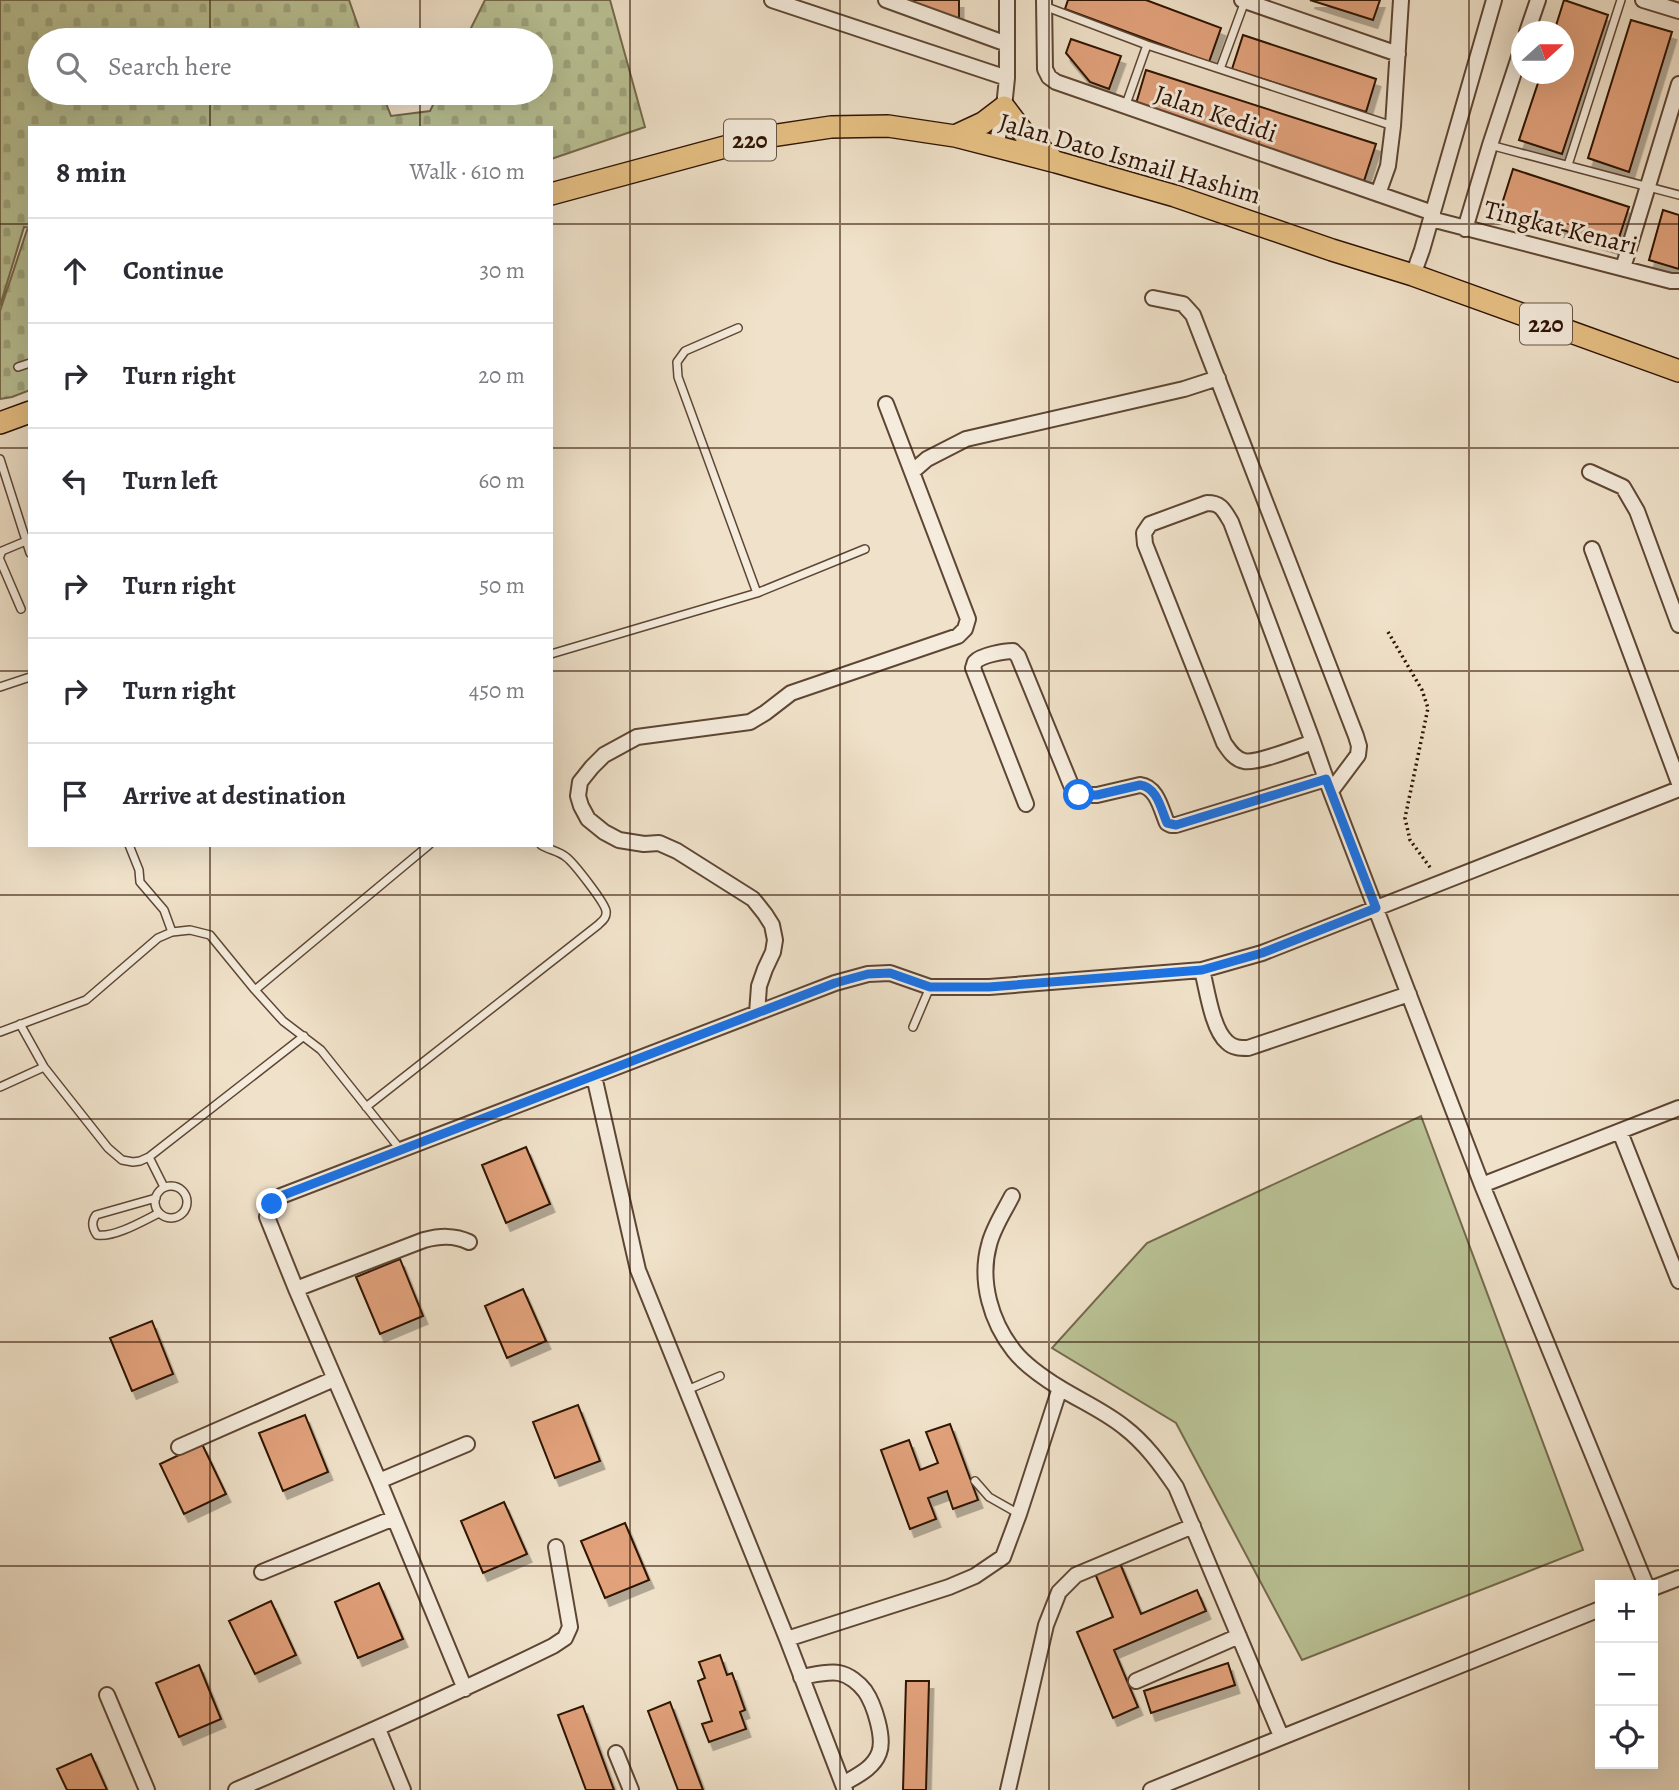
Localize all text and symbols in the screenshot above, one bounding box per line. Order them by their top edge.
north arrow [1511,21,1574,84]
search box [28,28,553,105]
icon: search [52,48,90,86]
text: Search here [108,49,232,84]
street label: Jalan Kedidi [1150,76,1282,151]
street label: Jalan Dato Ismail Hashim [995,104,1265,213]
road number: 220 [724,120,776,160]
text: 8 min [56,152,126,192]
text: Walk · 610 m [410,156,525,187]
street label: Tingkat Kenari [1480,191,1641,263]
icon: ahead [56,252,94,290]
text: Continue [123,253,224,288]
text: 30 m [479,255,525,286]
road number: 220 [1520,304,1572,344]
icon: right [56,357,94,395]
text: Turn right [123,358,236,393]
text: 20 m [478,360,525,391]
icon: left [56,462,94,500]
text: Turn left [123,463,218,498]
text: 60 m [478,465,525,496]
icon: right [56,567,94,605]
text: Turn right [123,568,236,603]
text: 50 m [479,570,525,601]
icon: right [56,672,94,710]
text: Turn right [123,673,236,708]
text: 450 m [469,675,525,706]
icon: arrive [56,777,94,815]
text: Arrive at destination [123,778,346,813]
route start [1063,779,1094,810]
route end [256,1188,287,1219]
map controls [1595,1580,1658,1769]
button: + [1595,1580,1658,1643]
button: − [1595,1643,1658,1706]
button: locate [1595,1706,1658,1769]

